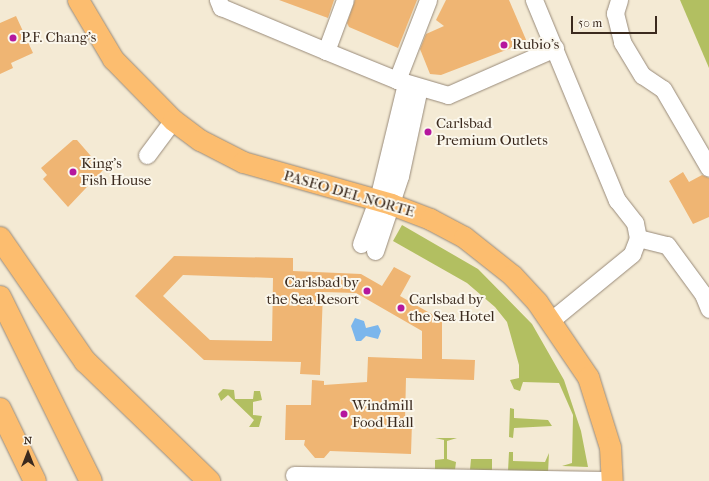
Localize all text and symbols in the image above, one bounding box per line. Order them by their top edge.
scale bar [573,8,659,34]
text: 50 m [578,16,602,30]
place label: P.F. Chang's [21,29,96,47]
marker: P.F. Chang's [8,33,18,43]
place label: Rubio's [512,36,559,54]
marker: Rubio's [499,40,509,50]
place label: Carlsbad Premium Outlets [436,114,548,149]
marker: Carlsbad Premium Outlets [423,127,433,137]
place label: King's Fish House [81,154,151,189]
marker: King's Fish House [68,167,78,177]
street label: PASEO DEL NORTE [281,167,417,221]
place label: Carlsbad by the Sea Resort [266,273,359,308]
marker: Carlsbad by the Sea Resort [362,286,372,296]
place label: Carlsbad by the Sea Hotel [409,290,495,325]
marker: Carlsbad by the Sea Hotel [396,303,406,313]
place label: Windmill Food Hall [352,396,414,431]
marker: Windmill Food Hall [339,409,349,419]
north arrow [8,433,48,473]
text: N [24,434,32,447]

